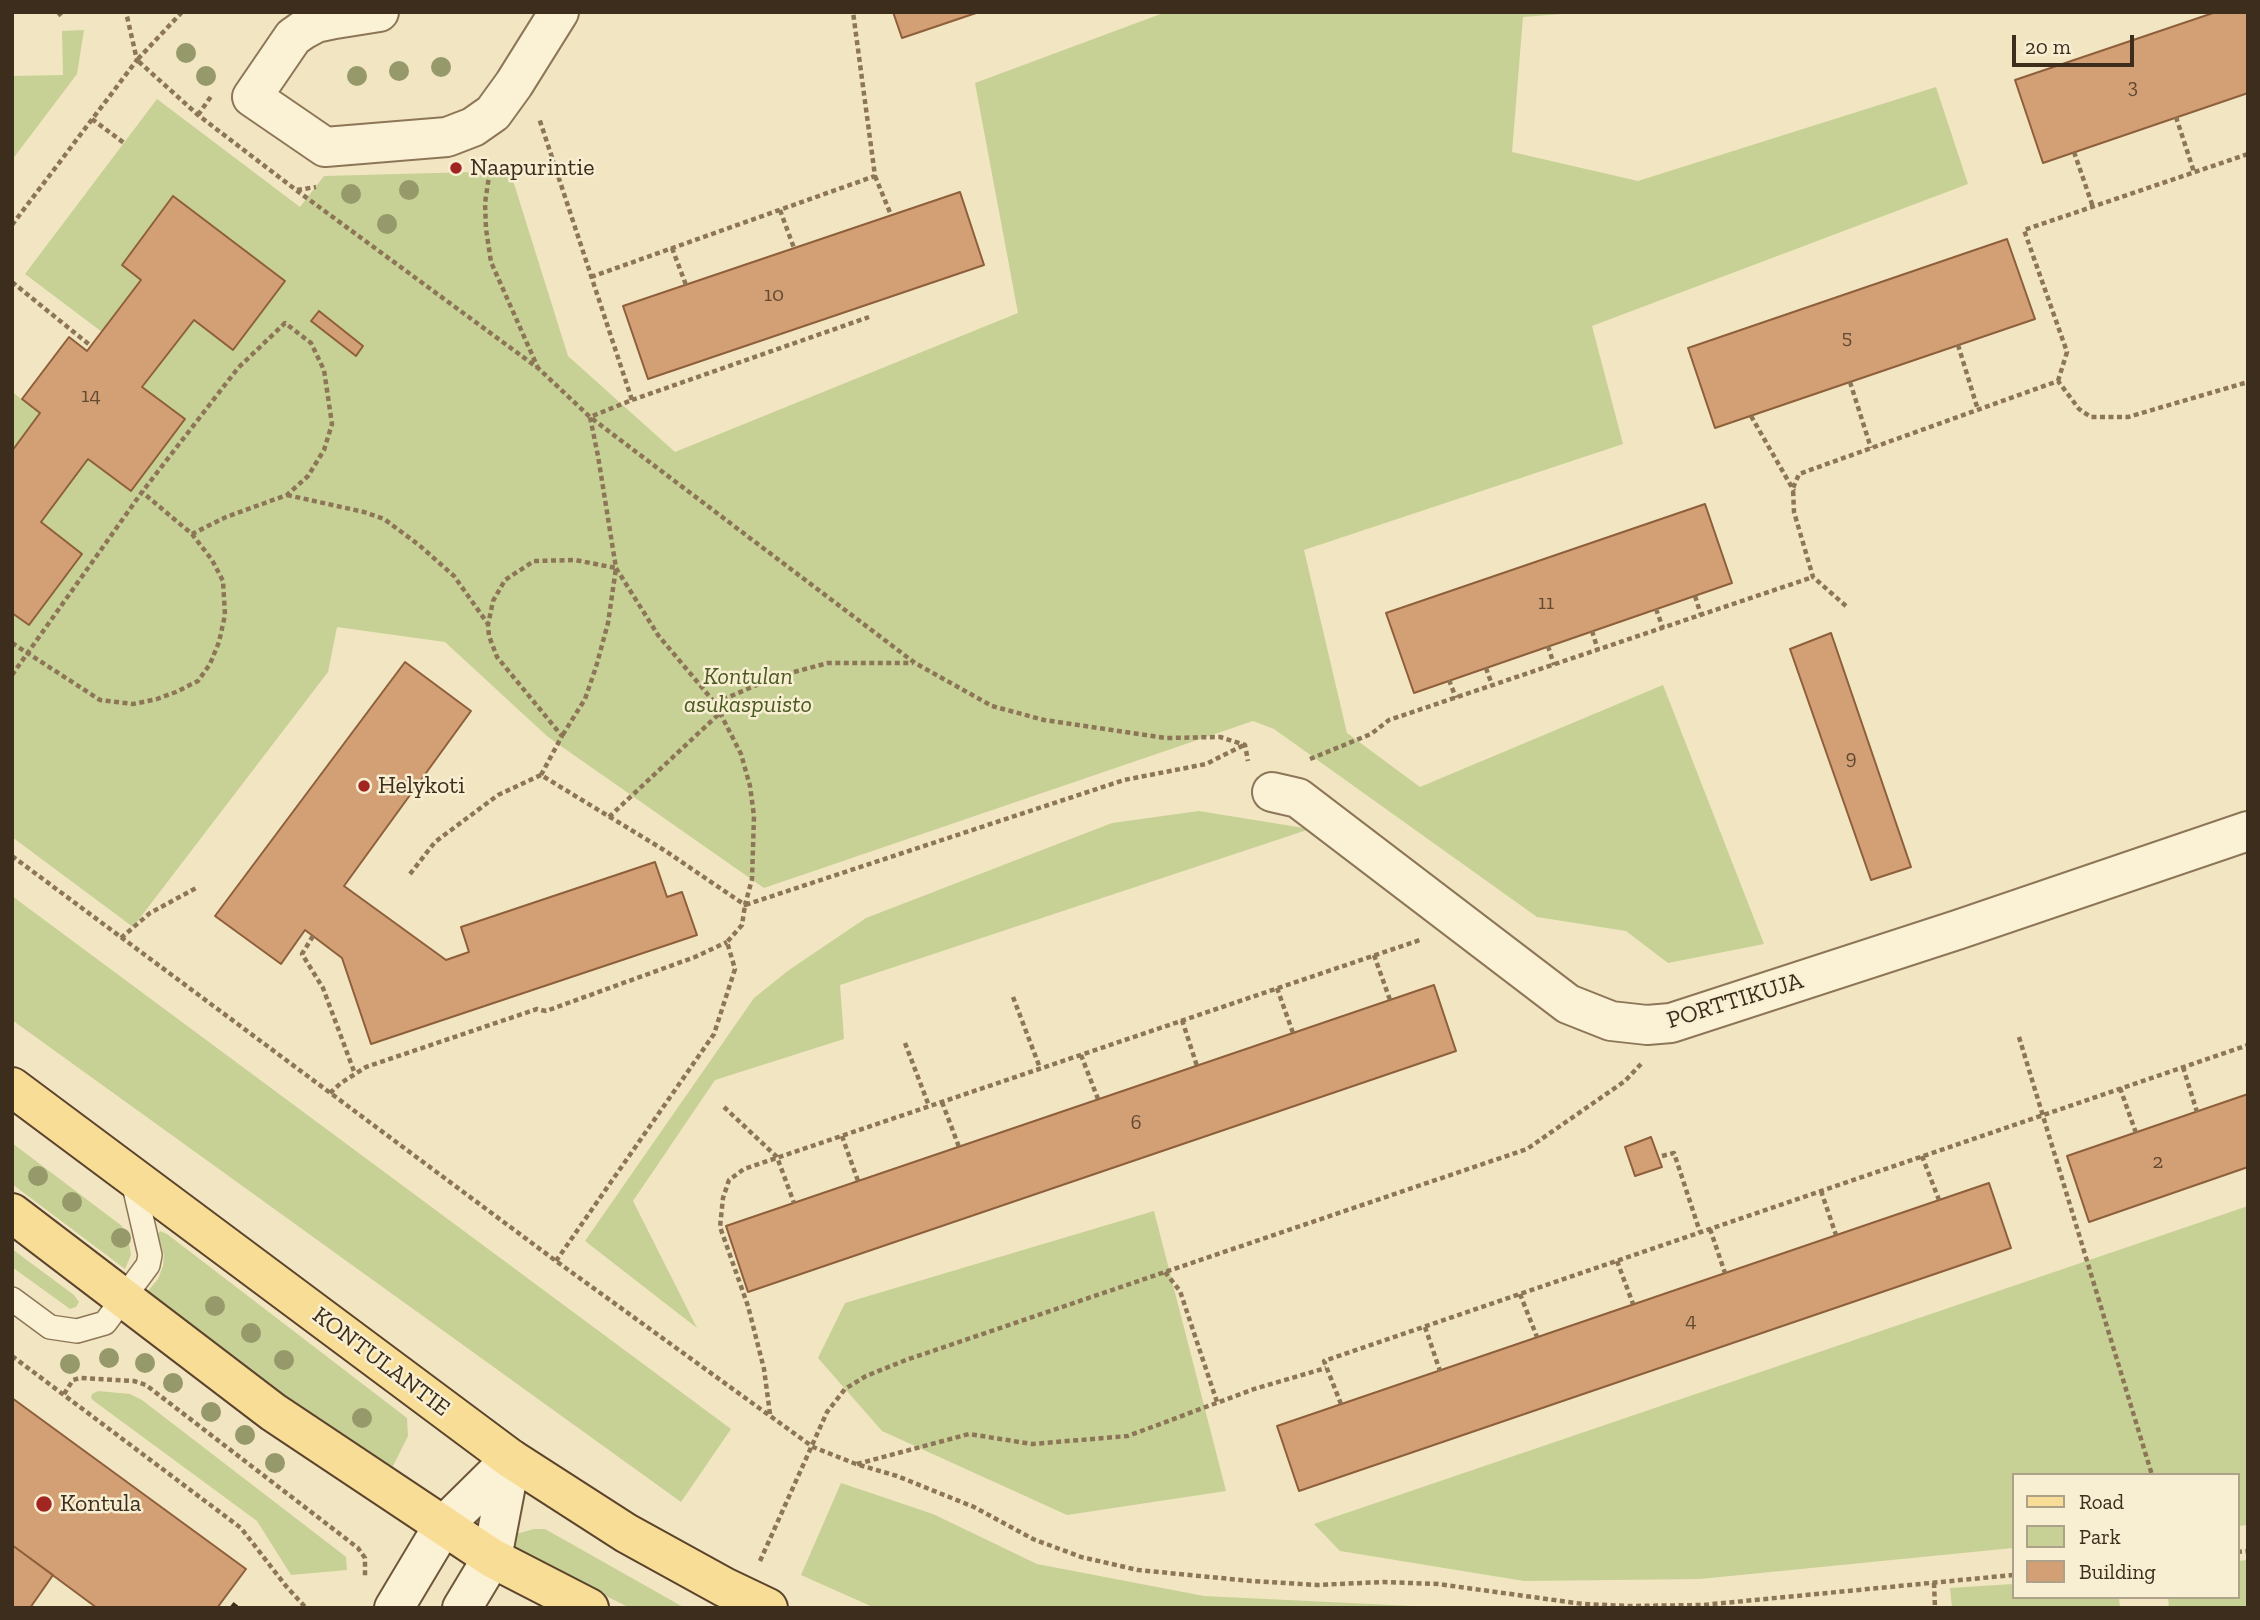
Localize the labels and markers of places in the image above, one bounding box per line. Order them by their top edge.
place label: Naapurintie [470,154,594,182]
marker: Naapurintie [448,160,464,176]
place label: Helykoti [378,772,465,800]
marker: Helykoti [356,778,372,794]
place label: Kontula [60,1490,141,1518]
marker: Kontula [34,1494,54,1514]

